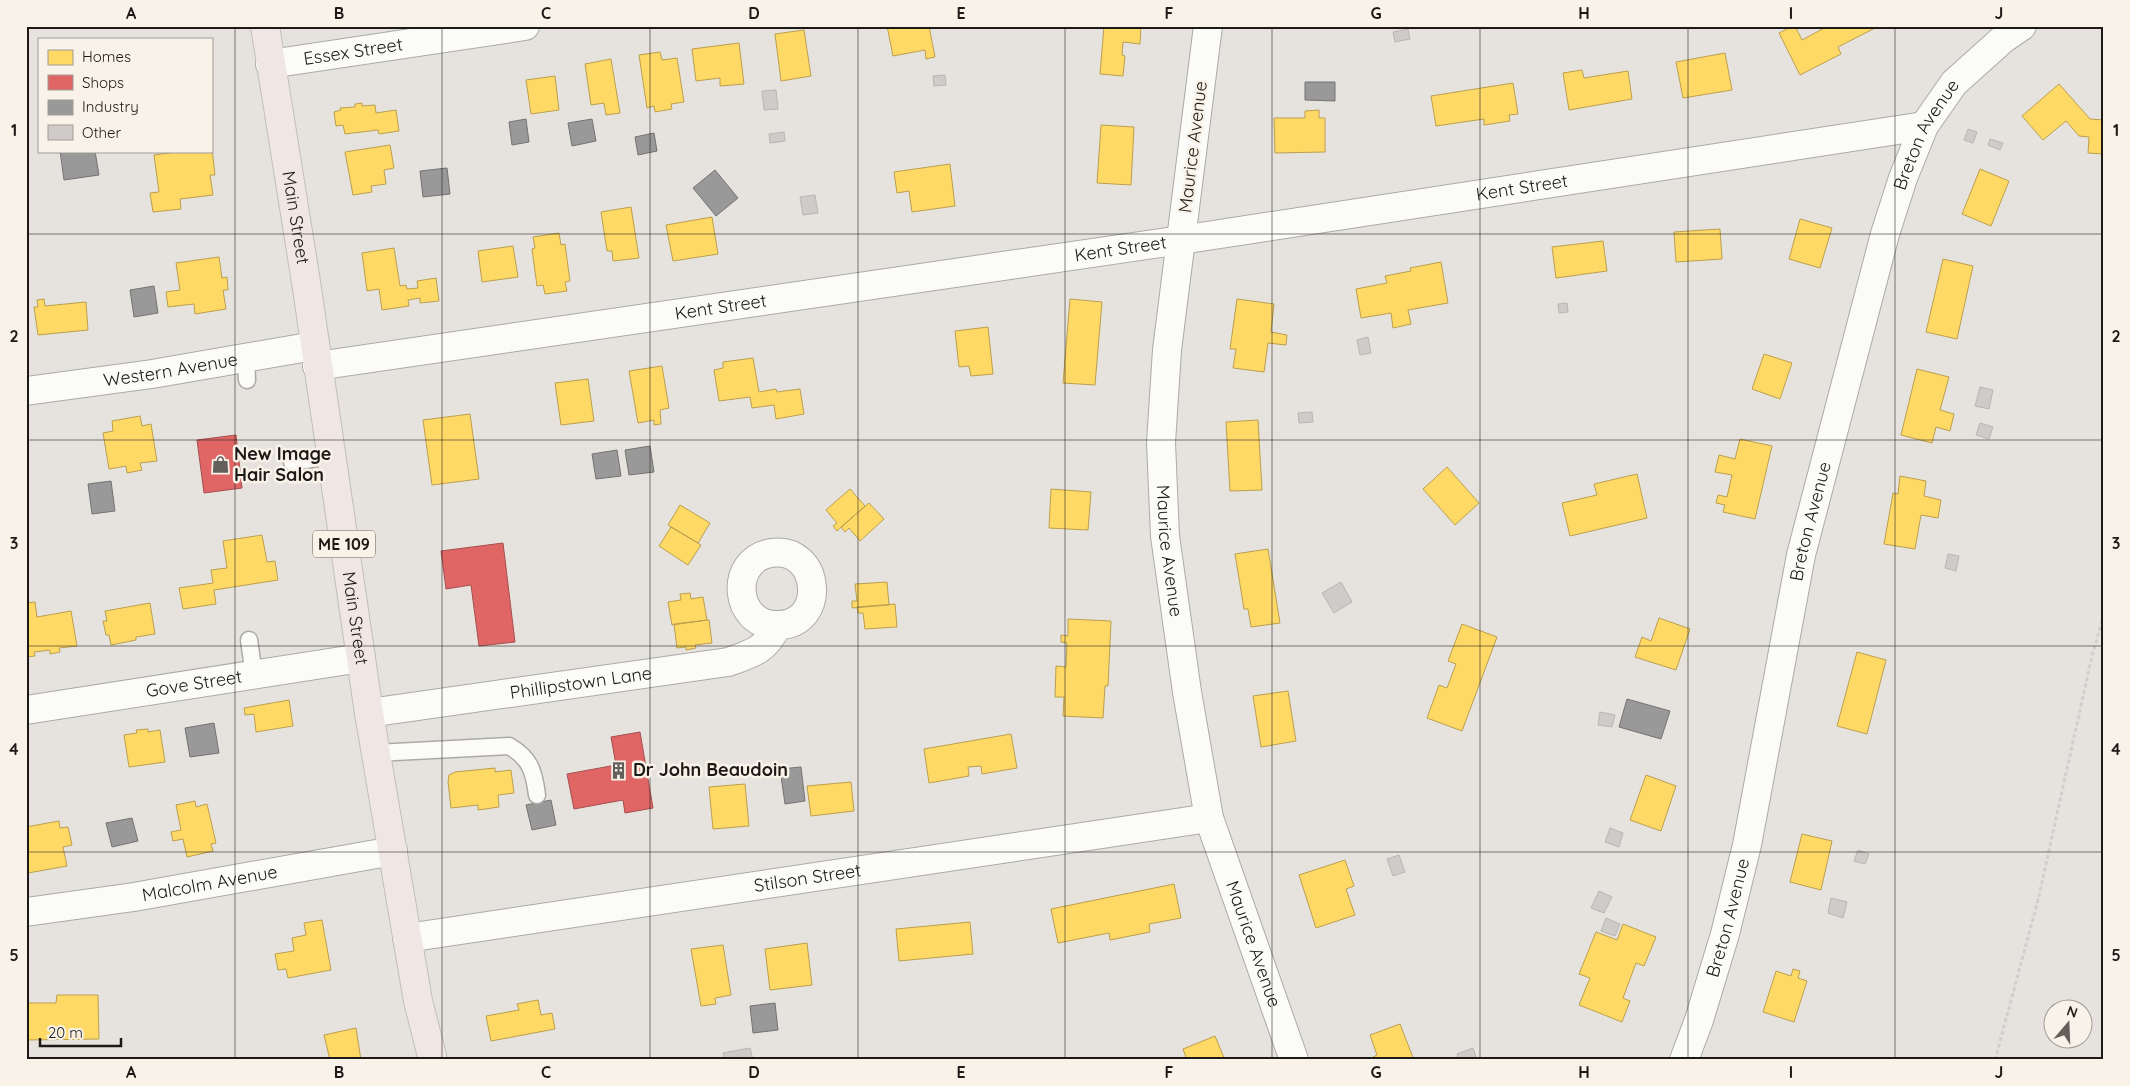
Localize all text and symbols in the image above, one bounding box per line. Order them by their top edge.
text: A [126,3,137,23]
text: B [334,3,344,23]
text: C [541,3,551,23]
text: D [748,3,760,23]
text: E [956,3,966,23]
text: F [1165,3,1174,23]
text: G [1370,3,1382,23]
text: H [1578,3,1590,23]
text: I [1789,3,1793,23]
text: J [1995,3,2003,23]
street label: Essex Street [302,32,404,70]
legend [38,38,212,152]
text: Homes [82,47,131,66]
text: Shops [82,73,124,92]
street label: Breton Avenue [1888,75,1964,193]
street label: Maurice Avenue [1173,80,1212,214]
text: Industry [82,97,139,116]
text: 1 [11,120,17,140]
text: 1 [2113,120,2119,140]
text: Other [82,123,122,142]
street label: Main Street [277,169,315,266]
street label: Kent Street [1474,169,1569,206]
street label: Kent Street [1073,230,1168,266]
street label: Kent Street [673,289,768,325]
text: 2 [9,326,19,346]
text: 2 [2111,326,2121,346]
street label: Western Avenue [102,347,239,391]
place label: New Image Hair Salon [234,442,331,486]
shop icon: New Image Hair Salon [210,454,230,474]
street label: Breton Avenue [1784,459,1836,583]
street label: Maurice Avenue [1152,484,1188,618]
road number: ME 109 [313,530,375,558]
text: 3 [10,533,18,553]
text: 3 [2112,533,2120,553]
street label: Main Street [337,570,374,666]
street label: Phillipstown Lane [508,661,653,704]
street label: Gove Street [144,665,244,702]
text: 4 [9,739,19,759]
text: 4 [2111,739,2121,759]
place label: Dr John Beaudoin [633,758,788,781]
building icon: Dr John Beaudoin [609,760,629,780]
street label: Breton Avenue [1701,856,1754,980]
street label: Stilson Street [752,858,863,897]
street label: Malcolm Avenue [140,860,279,906]
street label: Maurice Avenue [1221,878,1287,1010]
text: 5 [9,945,19,965]
text: 5 [2111,945,2121,965]
north arrow [2042,998,2092,1048]
text: N [2064,1002,2080,1022]
scale bar [40,1016,121,1048]
text: 20 m [48,1023,83,1042]
text: A [126,1062,137,1082]
text: B [334,1062,344,1082]
text: C [541,1062,551,1082]
text: D [748,1062,760,1082]
text: E [956,1062,966,1082]
text: F [1165,1062,1174,1082]
text: G [1370,1062,1382,1082]
text: H [1578,1062,1590,1082]
text: I [1789,1062,1793,1082]
text: J [1995,1062,2003,1082]

